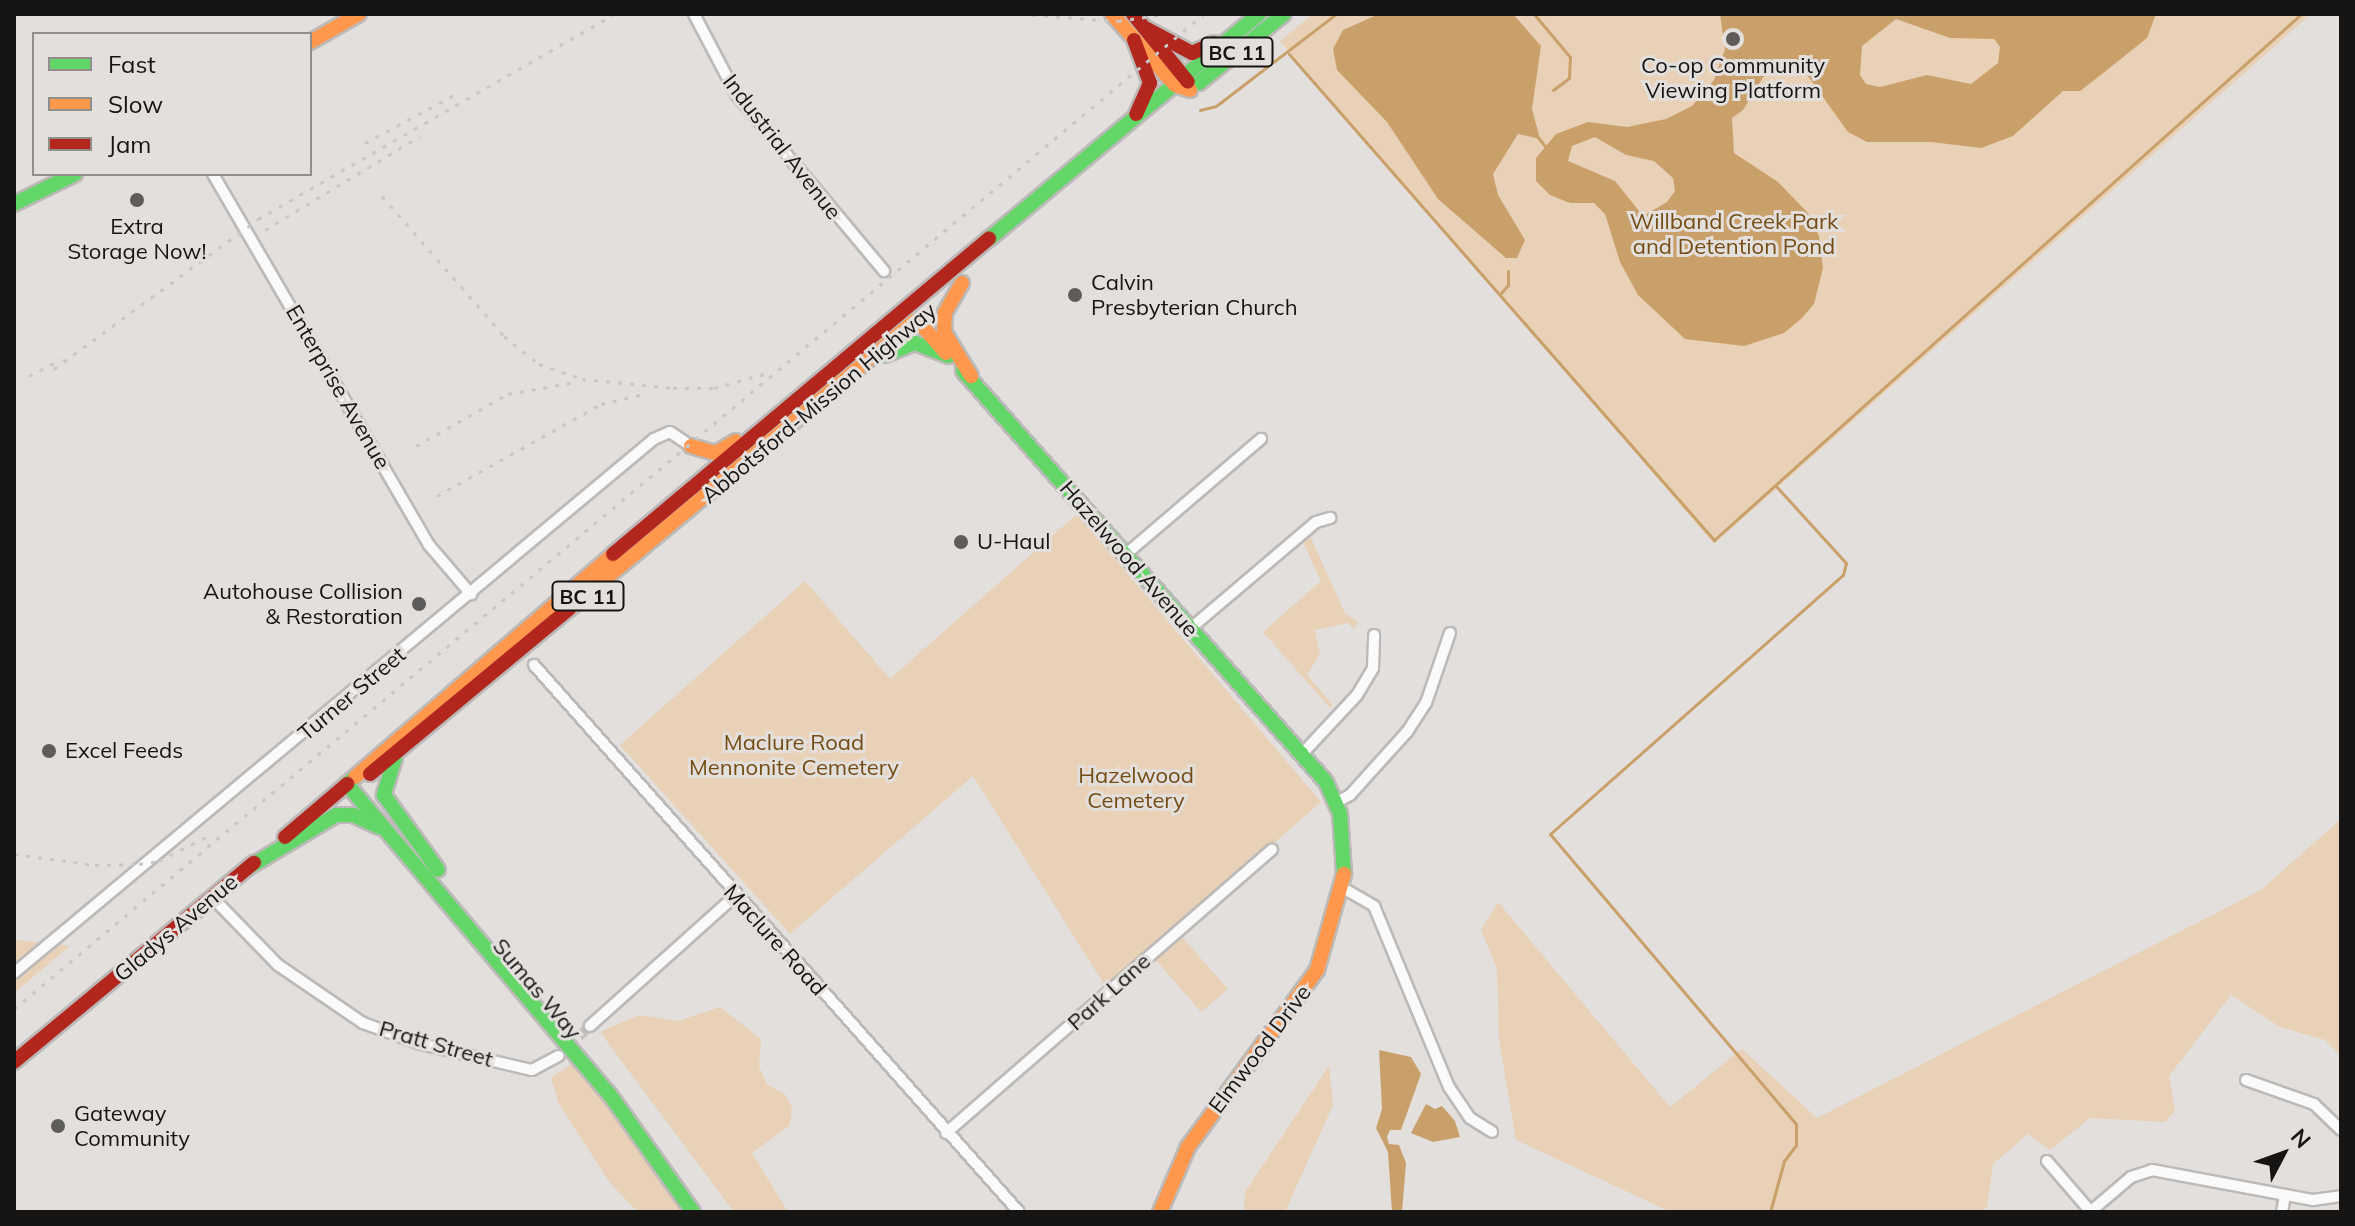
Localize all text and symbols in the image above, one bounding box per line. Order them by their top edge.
marker: Co-op Community Viewing Platform [1724,30,1742,48]
legend [32,32,312,176]
road number: BC 11 [1199,36,1275,68]
text: Fast [108,49,156,79]
place label: Co-op Community Viewing Platform [1641,52,1825,104]
street label: Industrial Avenue [717,69,847,225]
text: Slow [108,89,163,119]
text: Jam [108,129,151,159]
marker: Extra Storage Now! [128,191,146,209]
park label: Willband Creek Park and Detention Pond [1630,208,1838,260]
place label: Extra Storage Now! [68,213,206,264]
place label: Calvin Presbyterian Church [1091,269,1298,320]
marker: Calvin Presbyterian Church [1066,286,1084,304]
street label: Abbotsford-Mission Highway [696,297,942,509]
street label: Enterprise Avenue [280,300,396,474]
street label: Hazelwood Avenue [1054,476,1204,642]
place label: U-Haul [977,529,1050,555]
marker: U-Haul [952,533,970,551]
place label: Autohouse Collision & Restoration [203,578,403,630]
road number: BC 11 [550,580,626,612]
marker: Autohouse Collision & Restoration [410,595,428,613]
street label: Turner Street [293,642,411,746]
park label: Maclure Road Mennonite Cemetery [689,729,899,780]
place label: Excel Feeds [65,738,183,764]
marker: Excel Feeds [40,742,58,760]
park label: Hazelwood Cemetery [1078,762,1194,814]
street label: Gladys Avenue [109,869,243,987]
street label: Maclure Road [718,879,832,1001]
street label: Sumas Way [487,933,587,1045]
street label: Park Lane [1062,948,1156,1036]
street label: Elmwood Drive [1203,980,1317,1118]
street label: Pratt Street [376,1015,496,1073]
place label: Gateway Community [74,1100,190,1152]
north arrow [2243,1114,2323,1194]
marker: Gateway Community [49,1117,67,1135]
text: N [2285,1123,2317,1154]

